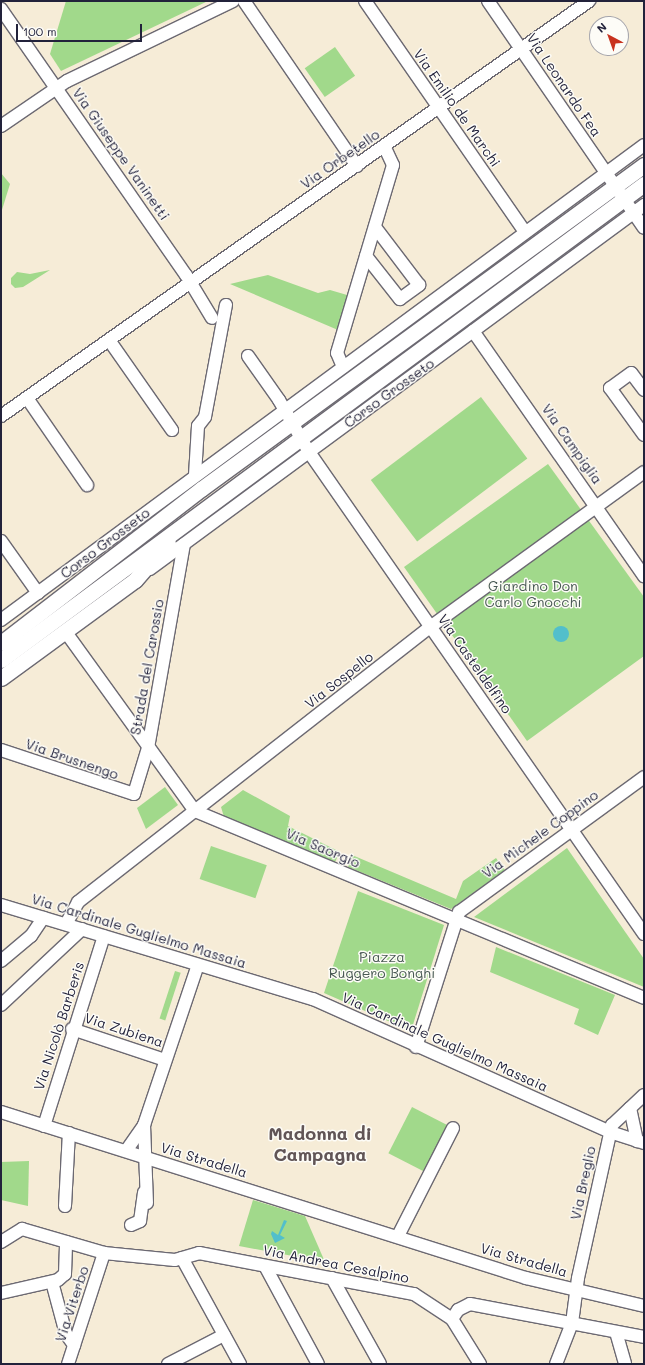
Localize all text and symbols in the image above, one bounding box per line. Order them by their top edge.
scale bar [18,16,144,42]
north arrow [589,16,629,56]
text: N [593,19,610,36]
text: 100 m [23,23,57,39]
street label: Via Leonardo Fea [523,30,605,140]
street label: Via Emilio de Marchi [410,46,504,170]
street label: Via Giuseppe Vaninetti [69,85,173,223]
street label: Via Orbetello [297,126,383,192]
street label: Corso Grosseto [341,355,437,431]
street label: Via Campiglia [538,401,606,487]
street label: Corso Grosseto [57,504,153,582]
park label: Giardino Don Carlo Gnocchi [484,578,582,610]
street label: Strada del Carossio [127,598,167,736]
street label: Via Casteldelfino [435,611,515,717]
street label: Via Sospello [301,648,377,712]
street label: Via Brusnengo [23,735,121,783]
street label: Via Michele Coppino [479,786,601,882]
street label: Via Saorgio [283,825,363,871]
street label: Via Cardinale Guglielmo Massaia [30,890,248,972]
park label: Piazza Ruggero Bonghi [329,949,435,982]
street label: Via Nicolò Barberis [30,960,88,1092]
street label: Via Cardinale Guglielmo Massaia [339,989,551,1095]
street label: Via Zubiena [82,1009,166,1051]
district label: Madonna di Campagna [268,1123,372,1166]
street label: Via Stradella [159,1139,249,1181]
street label: Via Breglio [567,1145,599,1221]
street label: Via Stradella [479,1240,569,1280]
street label: Via Andrea Cesalpino [262,1242,410,1286]
street label: Via Viterbo [52,1264,92,1344]

